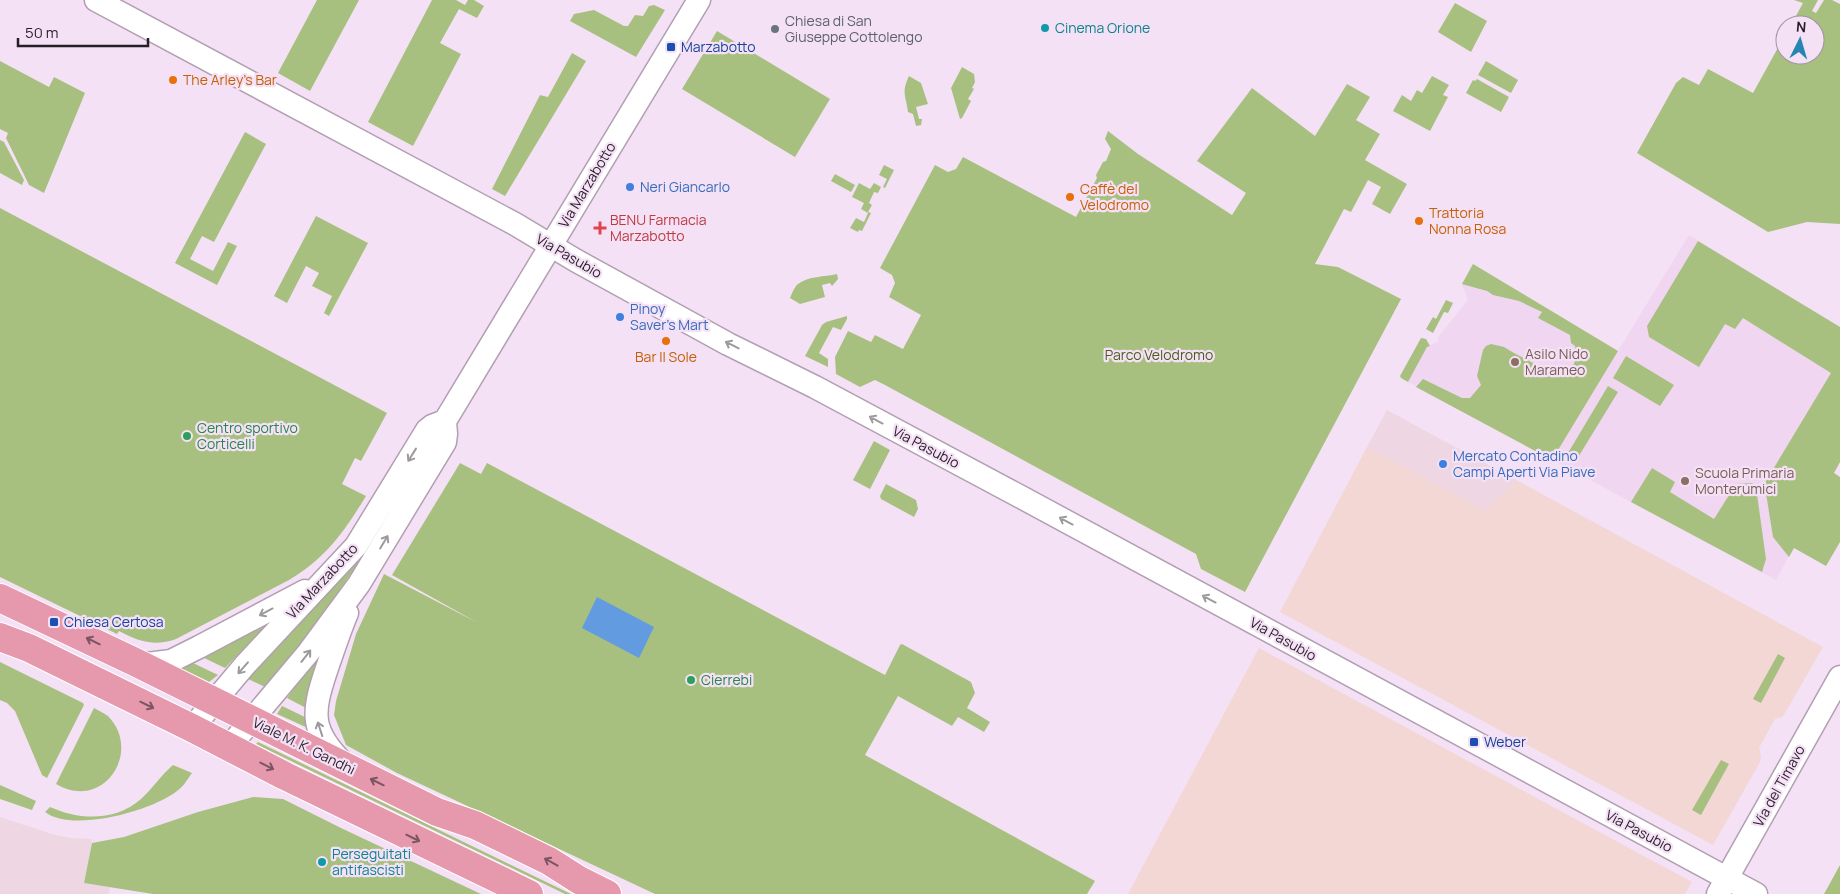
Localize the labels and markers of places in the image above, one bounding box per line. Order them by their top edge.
place label: Chiesa di San Giuseppe Cottolengo [785,11,922,46]
place label: Cinema Orione [1055,18,1150,37]
marker: Cinema Orione [1039,22,1051,34]
marker: Chiesa di San Giuseppe Cottolengo [769,23,781,35]
place label: Marzabotto [681,37,756,56]
marker: Marzabotto [665,41,677,53]
place label: The Arley's Bar [183,70,277,89]
marker: The Arley's Bar [167,74,179,86]
place label: Neri Giancarlo [640,177,730,196]
place label: Caffè del Velodromo [1080,179,1149,214]
marker: Neri Giancarlo [624,181,636,193]
marker: Caffè del Velodromo [1064,191,1076,203]
place label: Trattoria Nonna Rosa [1429,203,1506,238]
place label: BENU Farmacia Marzabotto [610,210,707,245]
marker: Trattoria Nonna Rosa [1413,215,1425,227]
marker: BENU Farmacia Marzabotto [594,222,606,234]
place label: Pinoy Saver’s Mart [630,299,709,334]
marker: Pinoy Saver’s Mart [614,311,626,323]
marker: Bar Il Sole [660,335,672,347]
place label: Asilo Nido Marameo [1525,344,1588,379]
place label: Bar Il Sole [635,347,697,366]
marker: Asilo Nido Marameo [1509,356,1521,368]
place label: Centro sportivo Corticelli [197,418,298,453]
marker: Centro sportivo Corticelli [181,430,193,442]
place label: Mercato Contadino Campi Aperti Via Piave [1453,446,1595,481]
marker: Mercato Contadino Campi Aperti Via Piave [1437,458,1449,470]
place label: Scuola Primaria Monterumici [1695,463,1794,498]
marker: Scuola Primaria Monterumici [1679,475,1691,487]
place label: Chiesa Certosa [64,612,164,631]
marker: Chiesa Certosa [48,616,60,628]
place label: Cierrebi [701,670,752,689]
marker: Cierrebi [685,674,697,686]
place label: Weber [1484,732,1526,751]
marker: Weber [1468,736,1480,748]
place label: Perseguitati antifascisti [332,844,411,879]
marker: Perseguitati antifascisti [316,856,328,868]

